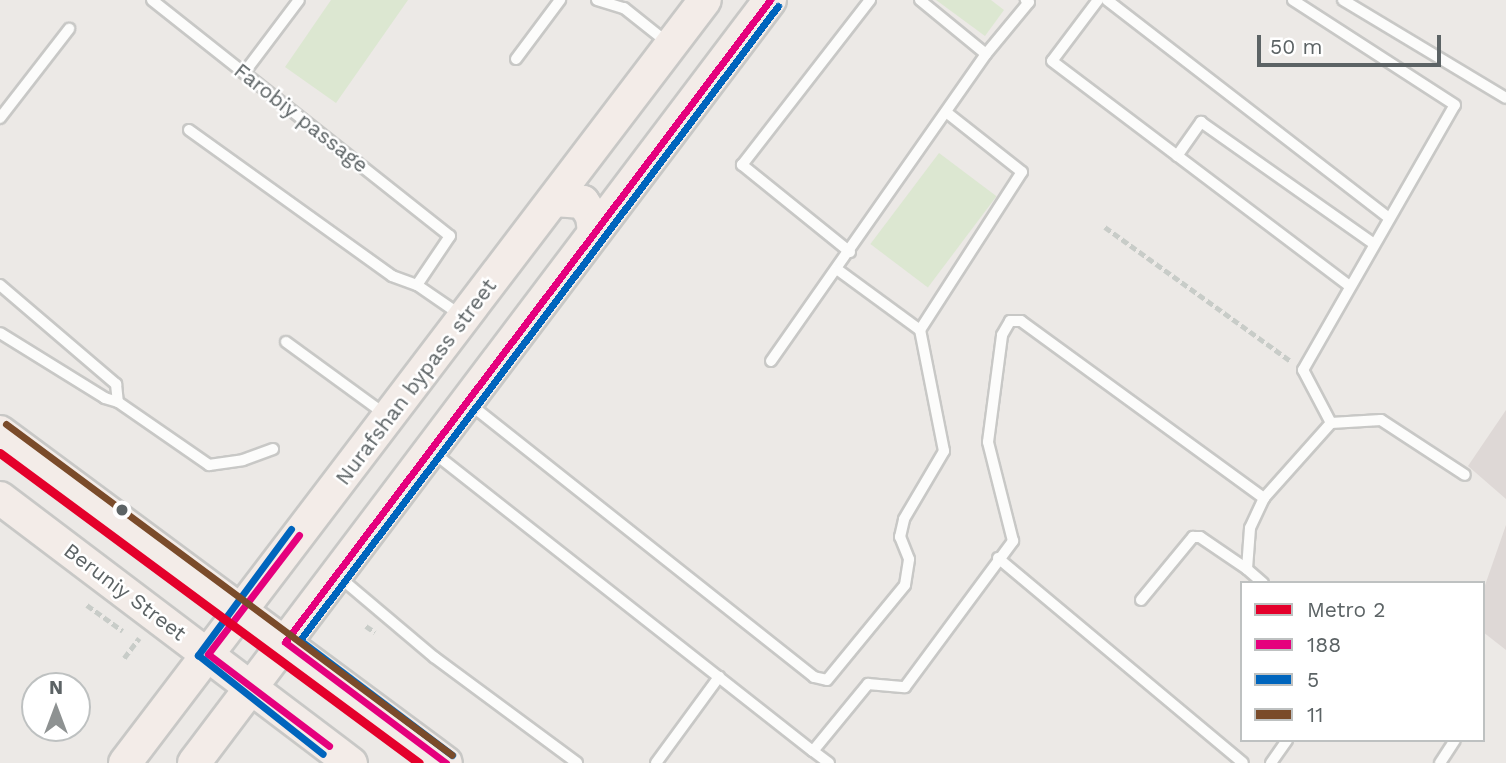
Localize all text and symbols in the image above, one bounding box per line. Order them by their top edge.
scale bar [1261,21,1445,65]
text: 50 m [1270,34,1322,59]
street label: Farobiy passage [229,58,373,178]
street label: Nurafshan bypass street [330,274,502,490]
unlabelled marker [115,503,129,517]
street label: Beruniy Street [59,538,191,646]
legend [1240,581,1485,742]
text: Metro 2 [1307,597,1386,622]
text: 188 [1307,632,1341,657]
text: 5 [1307,667,1319,692]
north arrow [21,672,91,742]
text: N [49,676,63,699]
text: 11 [1307,702,1323,727]

